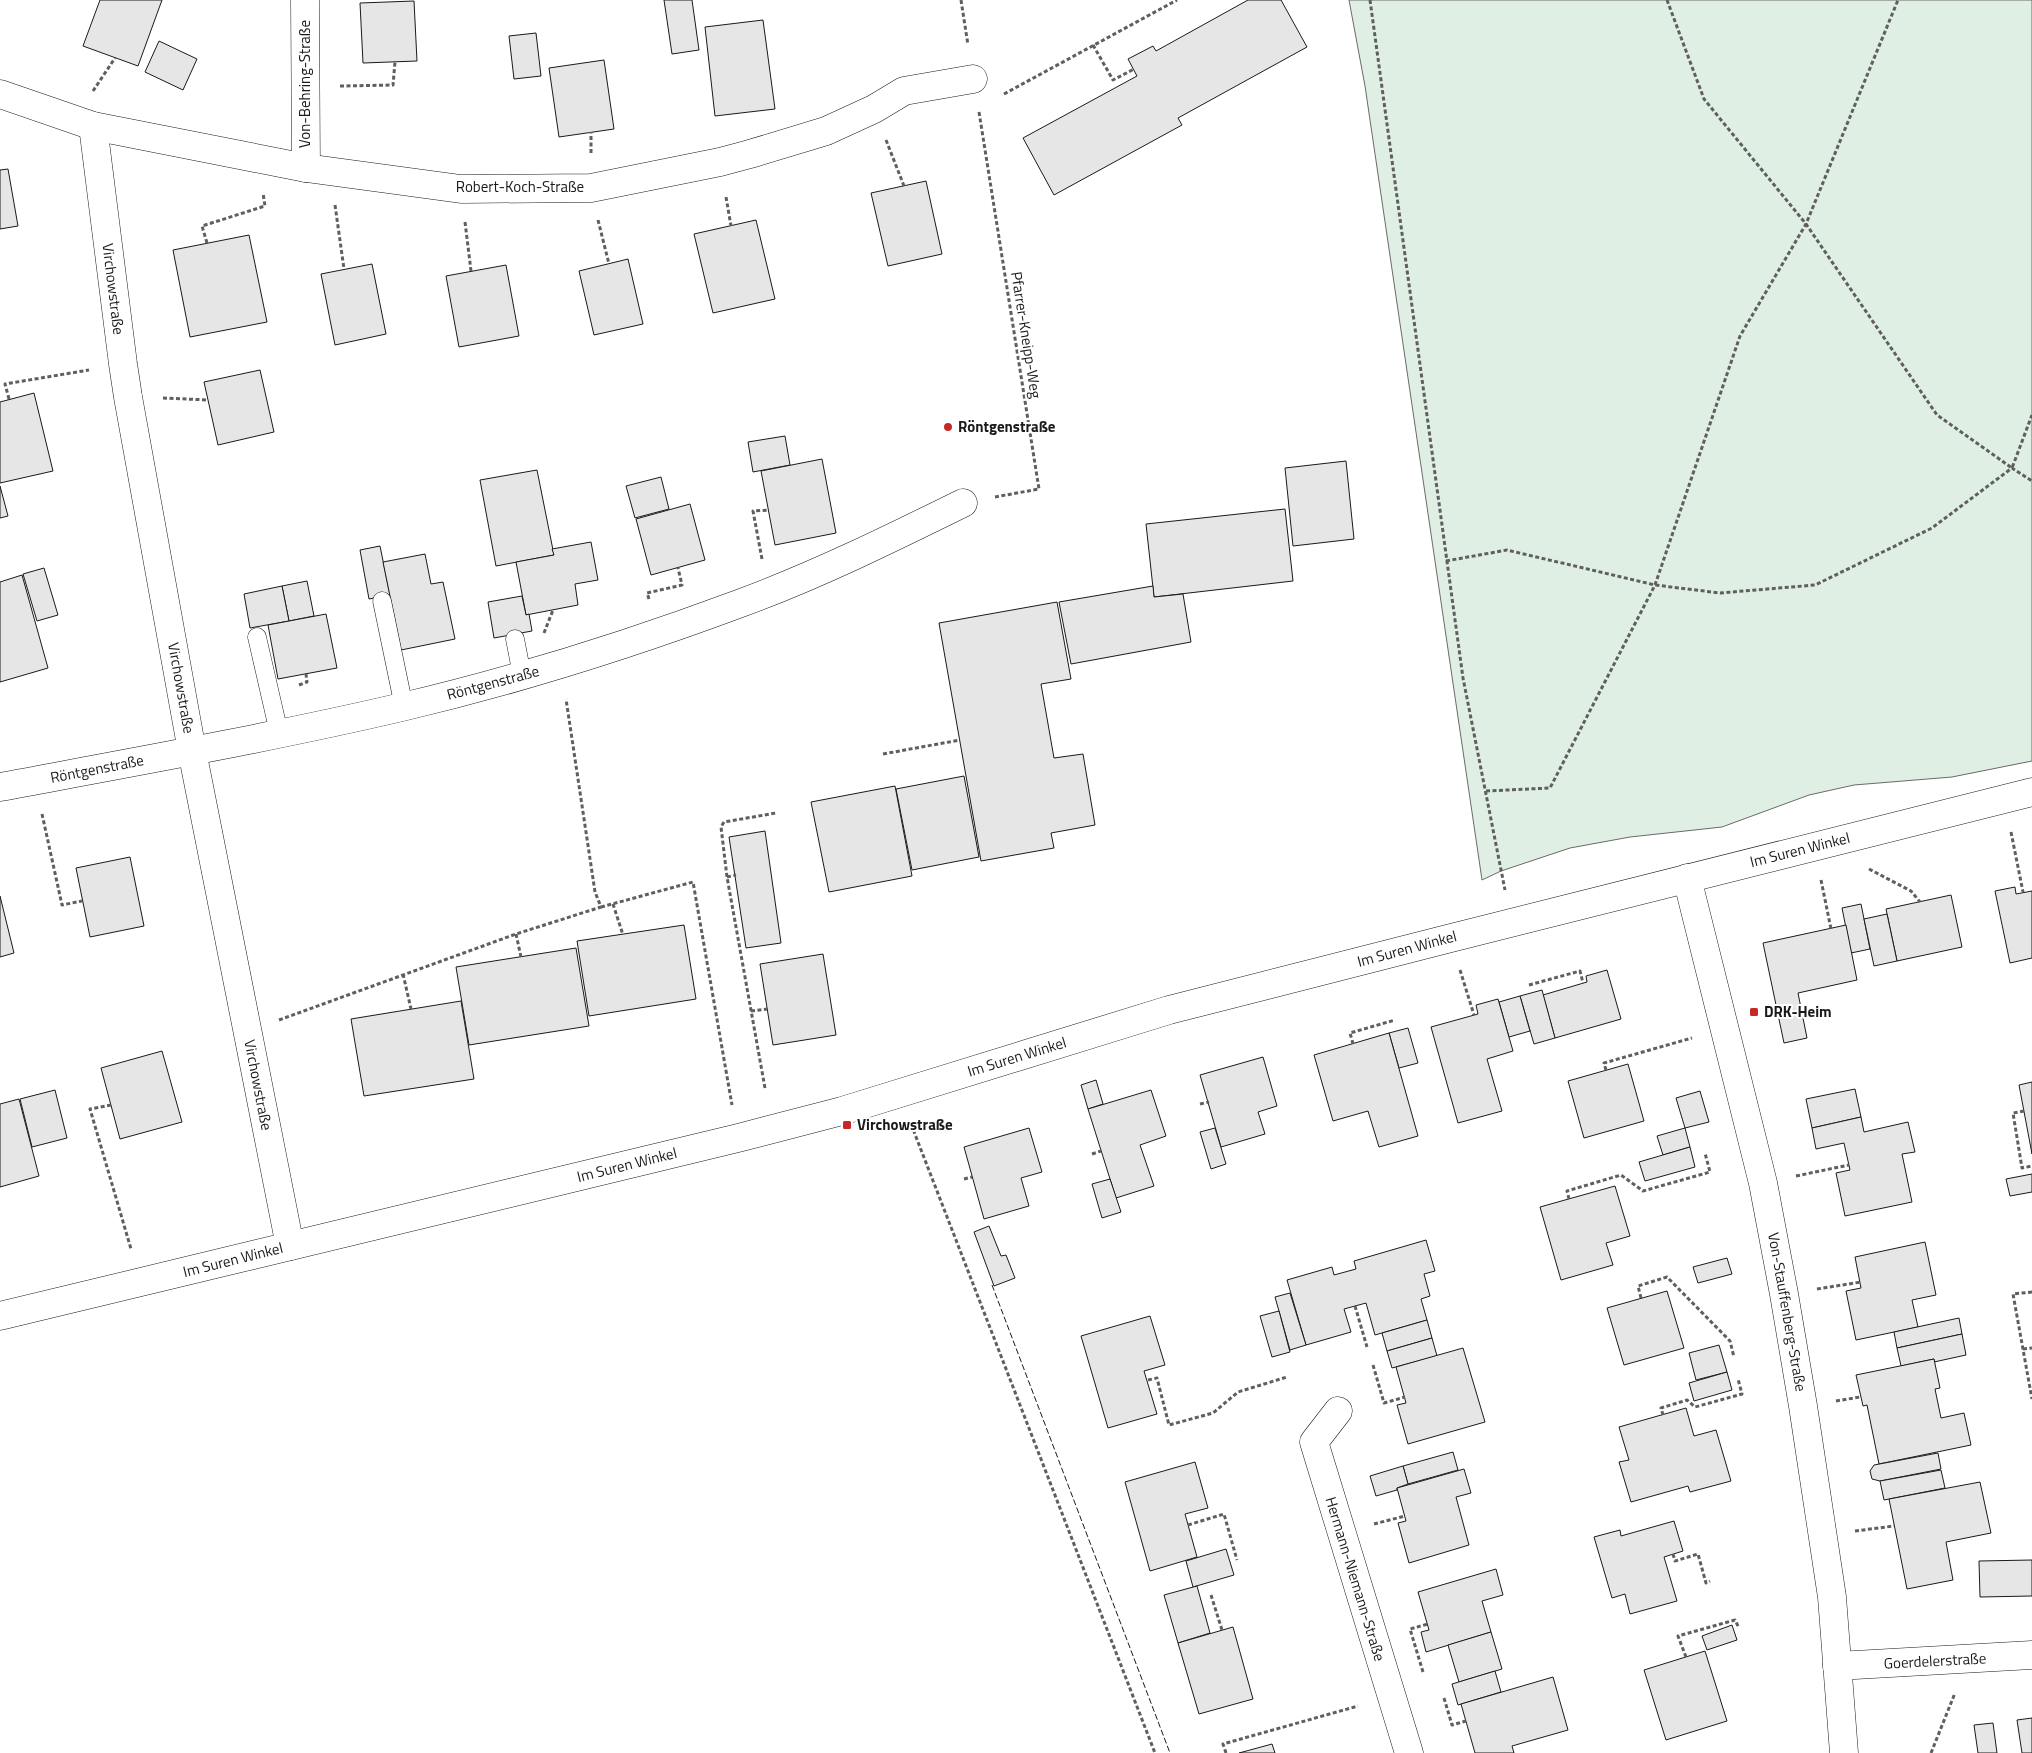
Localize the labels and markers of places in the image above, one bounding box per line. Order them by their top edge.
place label: Röntgenstraße [958,415,1056,438]
marker: Röntgenstraße [942,421,954,433]
place label: DRK-Heim [1764,1000,1832,1023]
marker: DRK-Heim [1748,1006,1760,1018]
place label: Virchowstraße [857,1113,953,1136]
marker: Virchowstraße [841,1119,853,1131]

